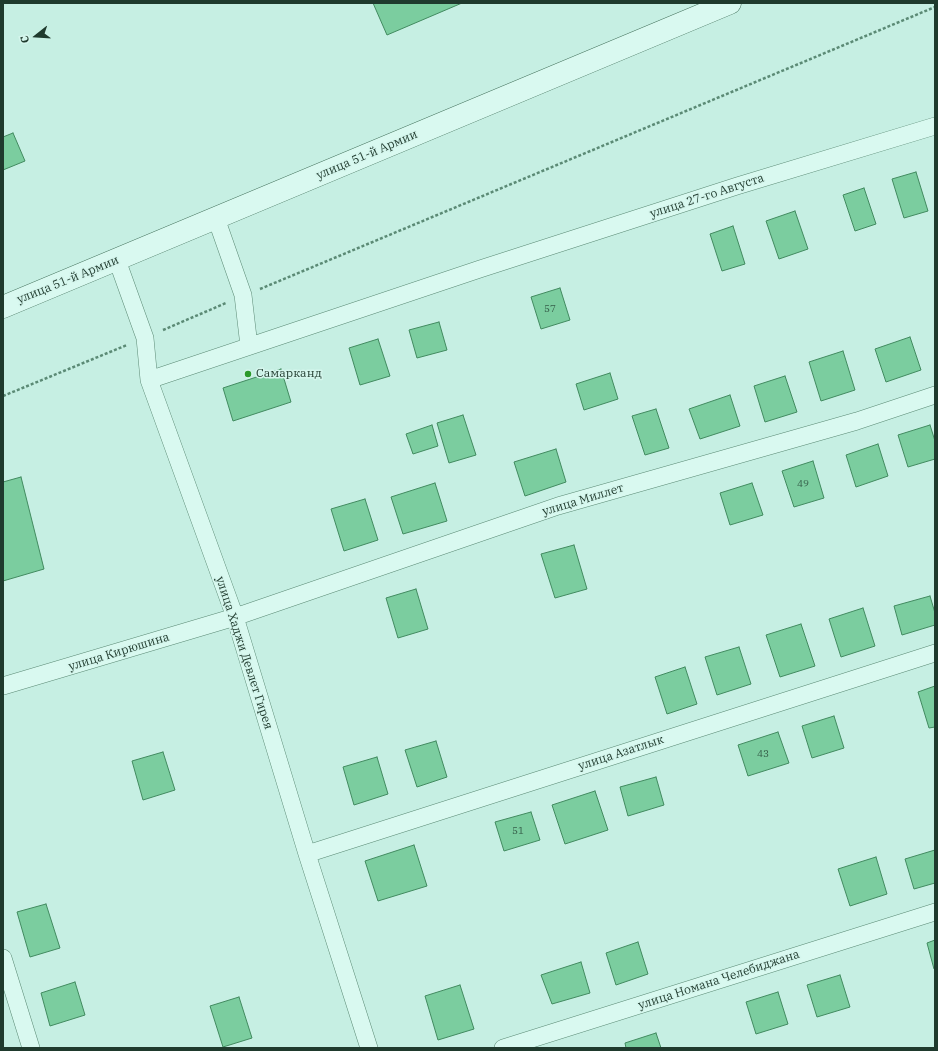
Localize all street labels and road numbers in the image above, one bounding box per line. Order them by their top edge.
street label: улица 51-й Армии [314,127,420,183]
street label: улица 27-го Августа [648,171,766,221]
street label: улица 51-й Армии [15,253,121,307]
street label: улица Миллет [541,481,625,519]
street label: улица Хаджи Девлет Гирея [212,575,276,731]
street label: улица Кирюшина [67,630,171,674]
street label: улица Азатлык [577,732,665,774]
street label: улица Номана Челебиджана [637,947,801,1013]

